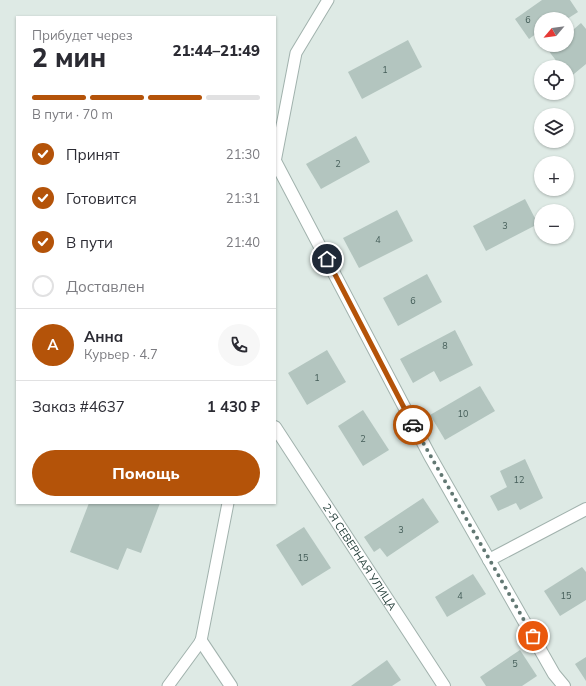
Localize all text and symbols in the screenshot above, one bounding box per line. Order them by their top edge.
north arrow [534,12,574,52]
map controls [534,12,574,244]
house number: 6 [525,14,531,25]
text: Прибудет через [32,27,133,43]
text: 2 мин [32,41,106,74]
text: 21:44–21:49 [173,41,260,60]
button: locate [534,60,574,100]
house number: 1 [382,64,388,75]
text: В пути · 70 m [32,106,113,122]
button: layers [534,108,574,148]
icon: check [32,143,54,165]
text: Принят [66,145,120,164]
text: 21:30 [226,146,260,162]
button: + [534,156,574,196]
house number: 2 [335,158,341,169]
icon: check [32,187,54,209]
text: Готовится [66,189,137,208]
text: 21:31 [226,190,260,206]
button: − [534,204,574,244]
house number: 3 [502,220,508,231]
icon: check [32,231,54,253]
text: В пути [66,233,113,252]
text: 21:40 [226,234,260,250]
house number: 4 [375,234,381,245]
pin [310,242,344,276]
icon: home [316,248,338,270]
text: Доставлен [66,277,145,296]
house number: 6 [410,295,416,306]
button: phone [218,324,260,366]
text: Анна [84,327,123,346]
text: А [47,335,59,354]
house number: 8 [442,340,448,351]
text: Курьер · 4.7 [84,346,158,362]
house number: 1 [314,372,320,383]
text: Заказ #4637 [32,397,125,416]
text: 1 430 ₽ [207,397,260,416]
courier [393,405,433,445]
house number: 10 [458,408,468,419]
icon: car [402,414,424,436]
house number: 2 [360,433,366,444]
button: Помощь [32,450,260,496]
house number: 12 [514,474,524,485]
street label: 2-Я СЕВЕРНАЯ УЛИЦА [320,501,400,613]
house number: 3 [398,524,404,535]
house number: 15 [298,552,309,563]
house number: 4 [457,590,463,601]
house number: 15 [561,590,572,601]
pin [516,619,550,653]
icon: bag [522,625,544,647]
house number: 5 [512,658,518,669]

